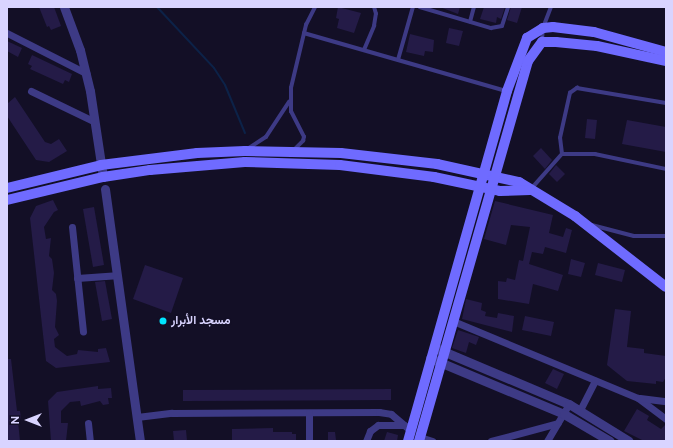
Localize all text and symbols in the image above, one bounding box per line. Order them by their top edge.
place label: مسجد الأبرار [171,314,230,328]
marker: مسجد الأبرار [158,316,168,326]
north arrow [8,400,48,440]
text: N [9,416,22,424]

